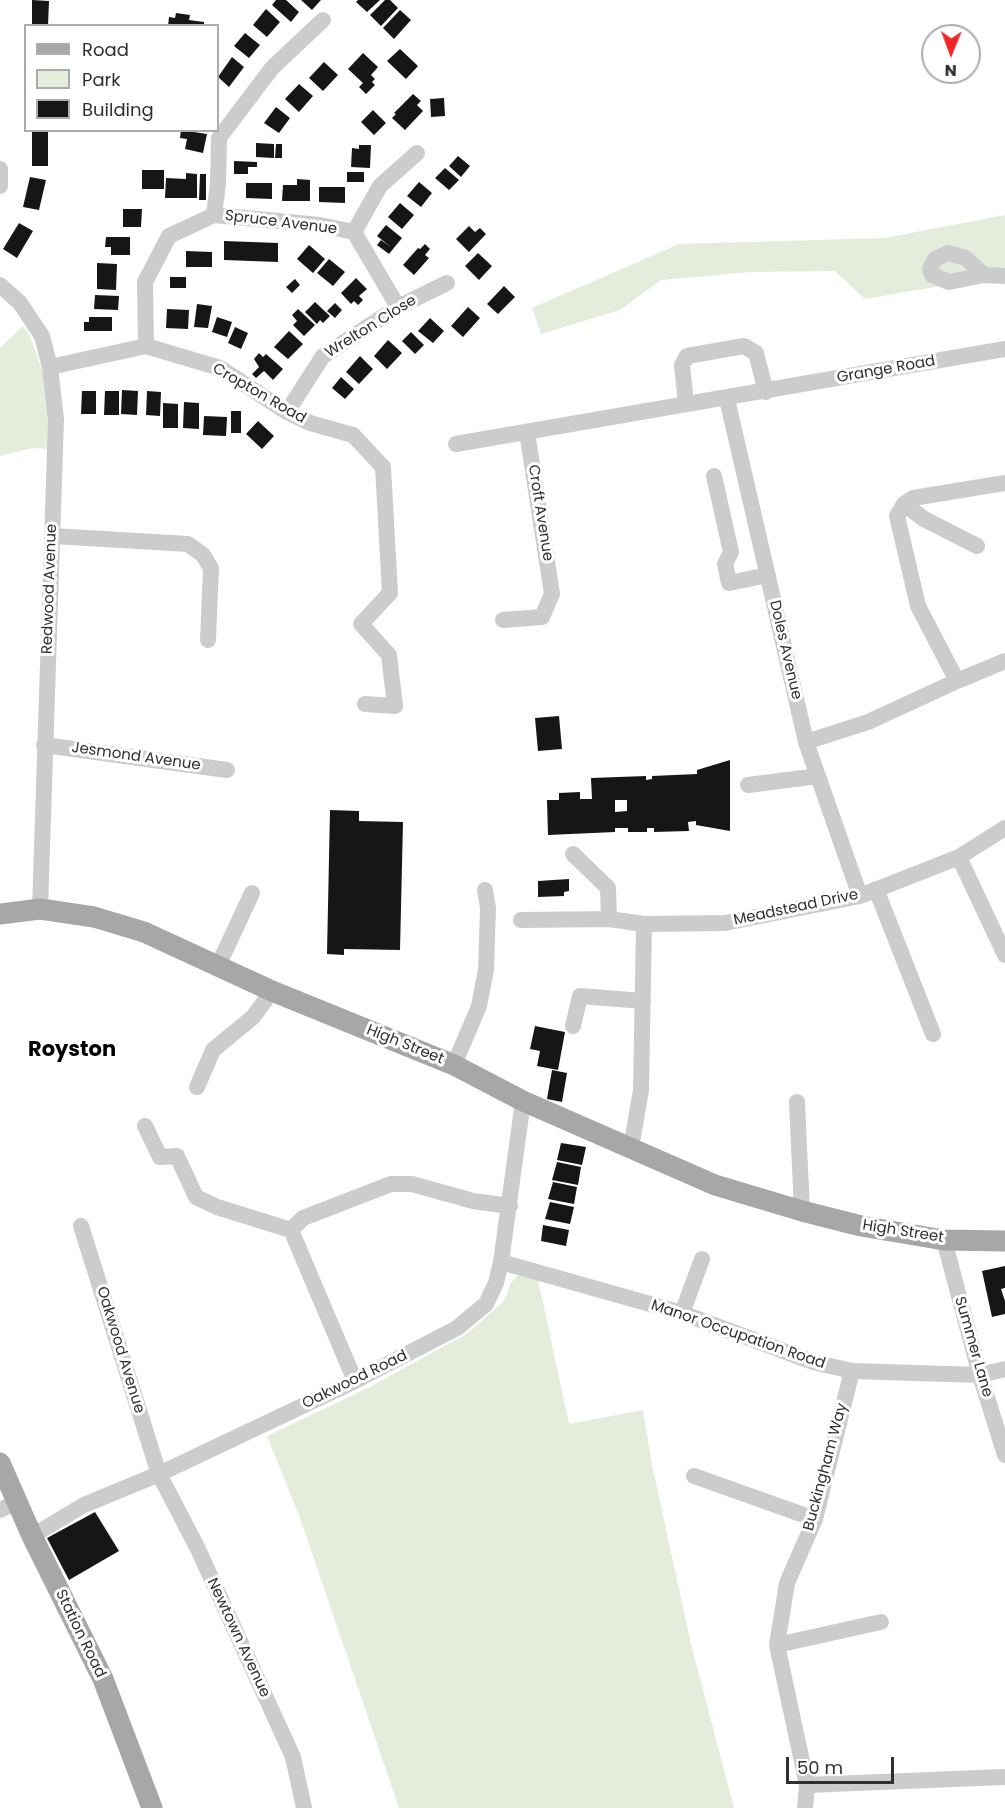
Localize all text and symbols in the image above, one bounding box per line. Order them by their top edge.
legend [24,24,219,132]
north arrow [921,24,981,84]
text: Road [82,37,129,62]
text: N [944,59,957,82]
text: Park [82,67,121,92]
text: Building [82,97,154,122]
street label: Spruce Avenue [224,207,338,239]
street label: Wrelton Close [322,292,420,362]
street label: Grange Road [835,353,937,387]
street label: Cropton Road [209,360,309,428]
street label: Croft Avenue [523,463,557,563]
street label: Redwood Avenue [39,523,61,655]
street label: Doles Avenue [765,599,805,701]
street label: Jesmond Avenue [70,739,202,775]
street label: Meadstead Drive [732,886,860,930]
street label: High Street [364,1021,446,1069]
district label: Royston [28,1038,116,1064]
street label: High Street [861,1217,945,1247]
street label: Oakwood Avenue [92,1284,148,1416]
street label: Summer Lane [950,1295,996,1399]
street label: Manor Occupation Road [649,1297,827,1373]
street label: Oakwood Road [300,1347,410,1413]
street label: Buckingham Way [800,1401,852,1533]
street label: Newtown Avenue [202,1576,274,1700]
street label: Station Road [51,1587,109,1681]
scale bar [789,1745,897,1783]
text: 50 m [797,1755,843,1780]

